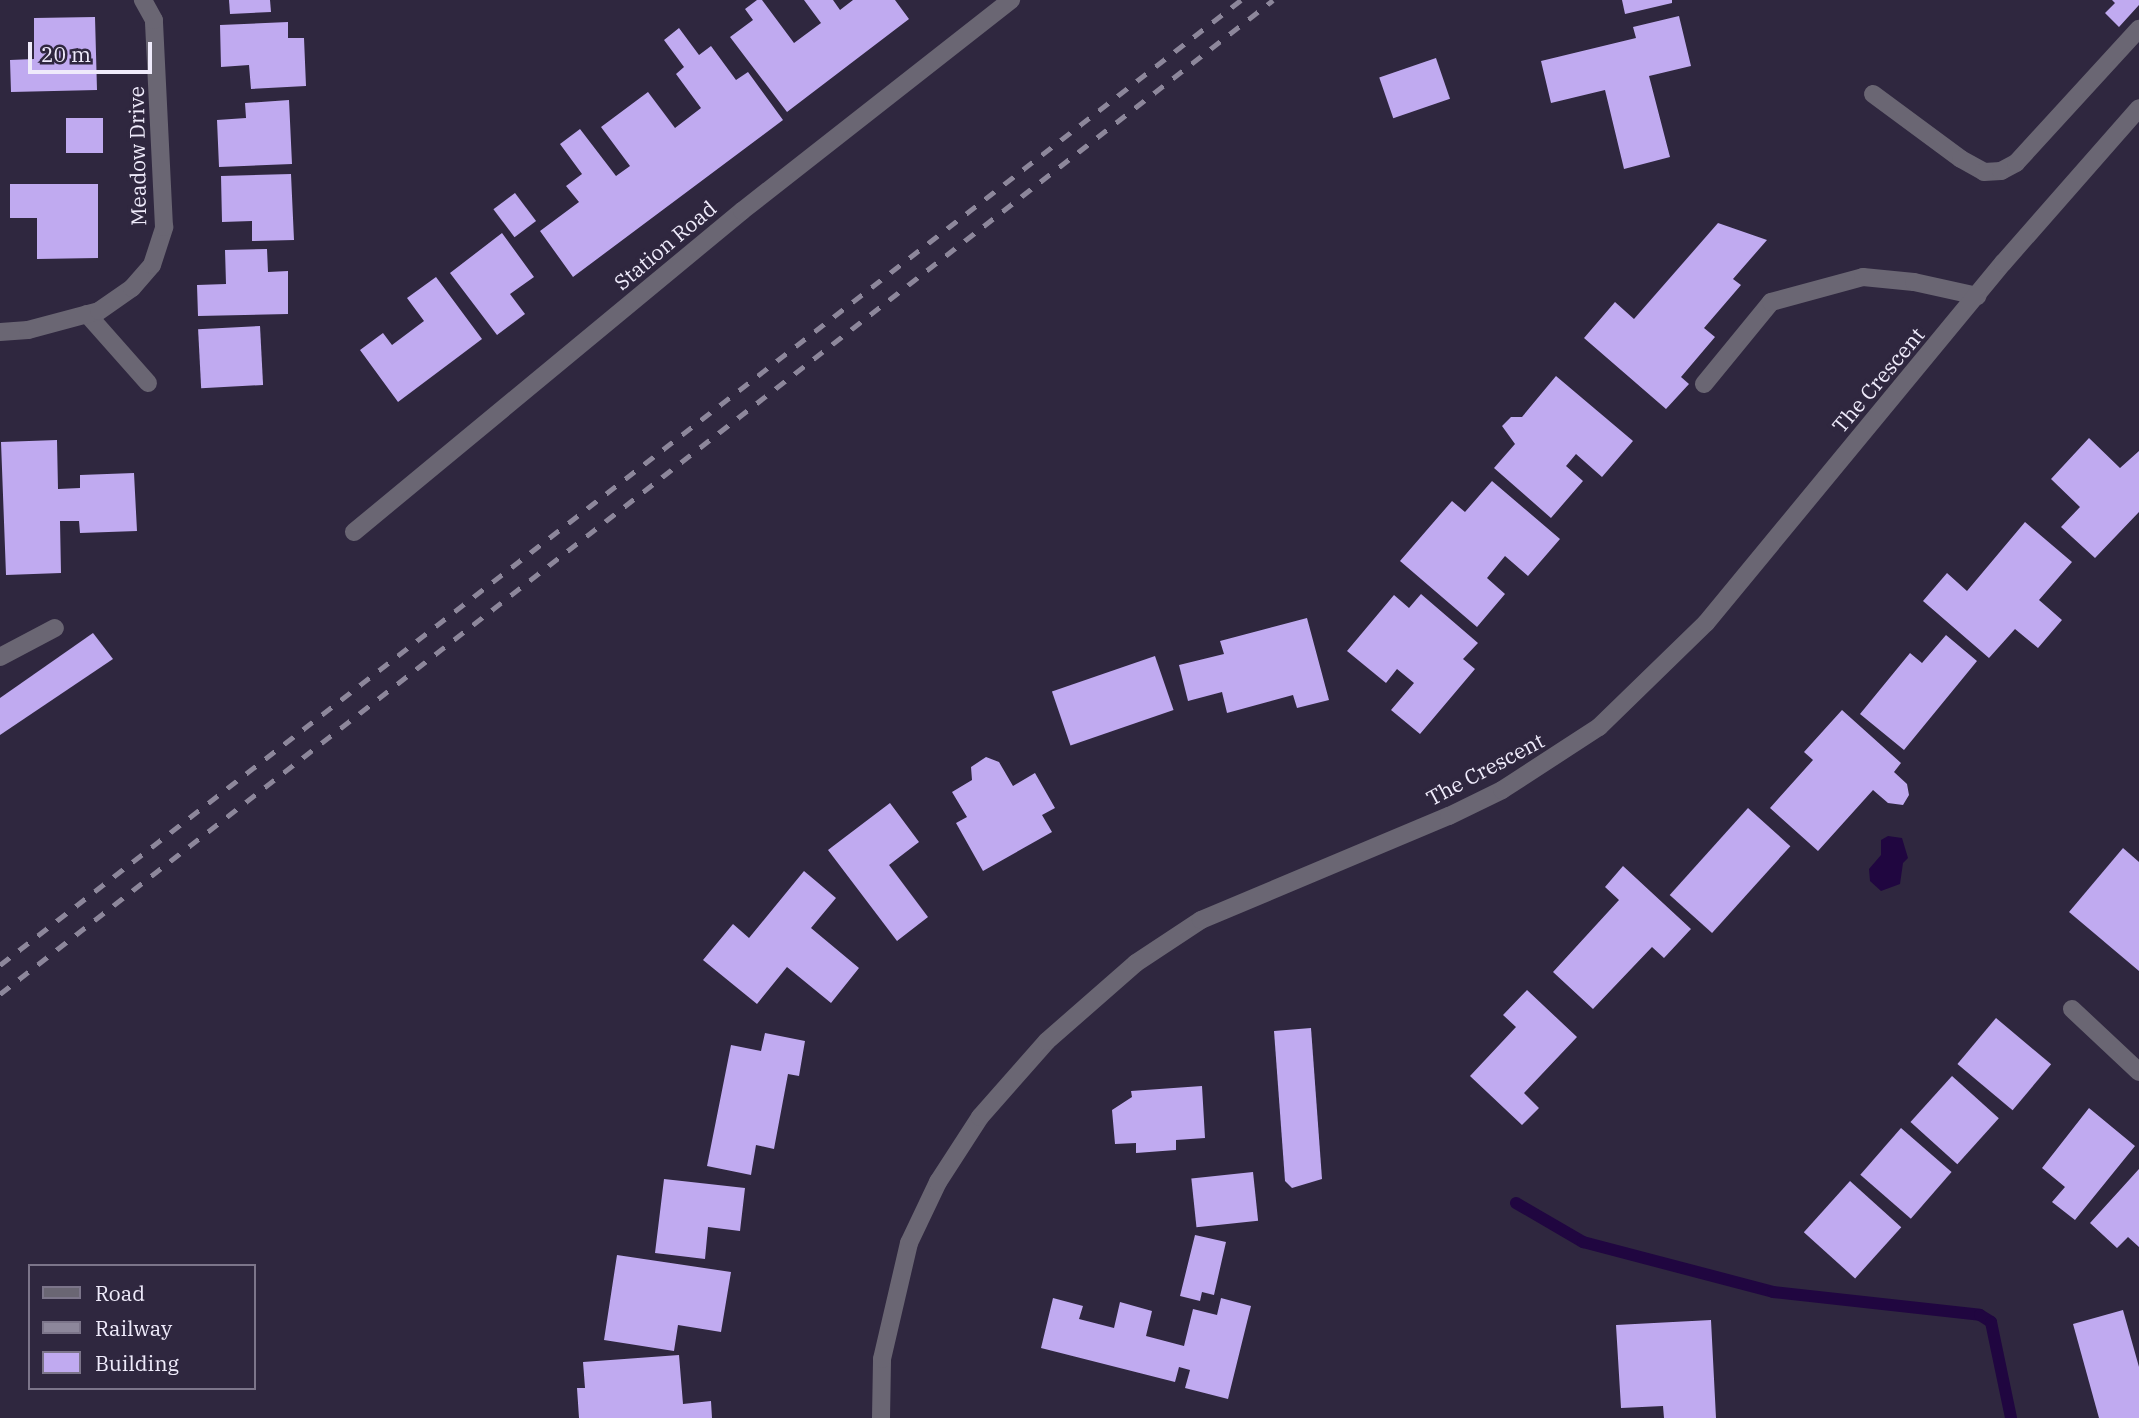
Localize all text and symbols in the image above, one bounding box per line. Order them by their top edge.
scale bar [32,28,156,72]
text: 20 m [41,40,91,68]
street label: Meadow Drive [123,86,151,226]
street label: Station Road [609,195,721,295]
street label: The Crescent [1827,322,1929,438]
street label: The Crescent [1422,727,1548,811]
legend [28,1264,256,1390]
text: Road [95,1279,145,1307]
text: Railway [95,1314,172,1342]
text: Building [95,1349,179,1377]

